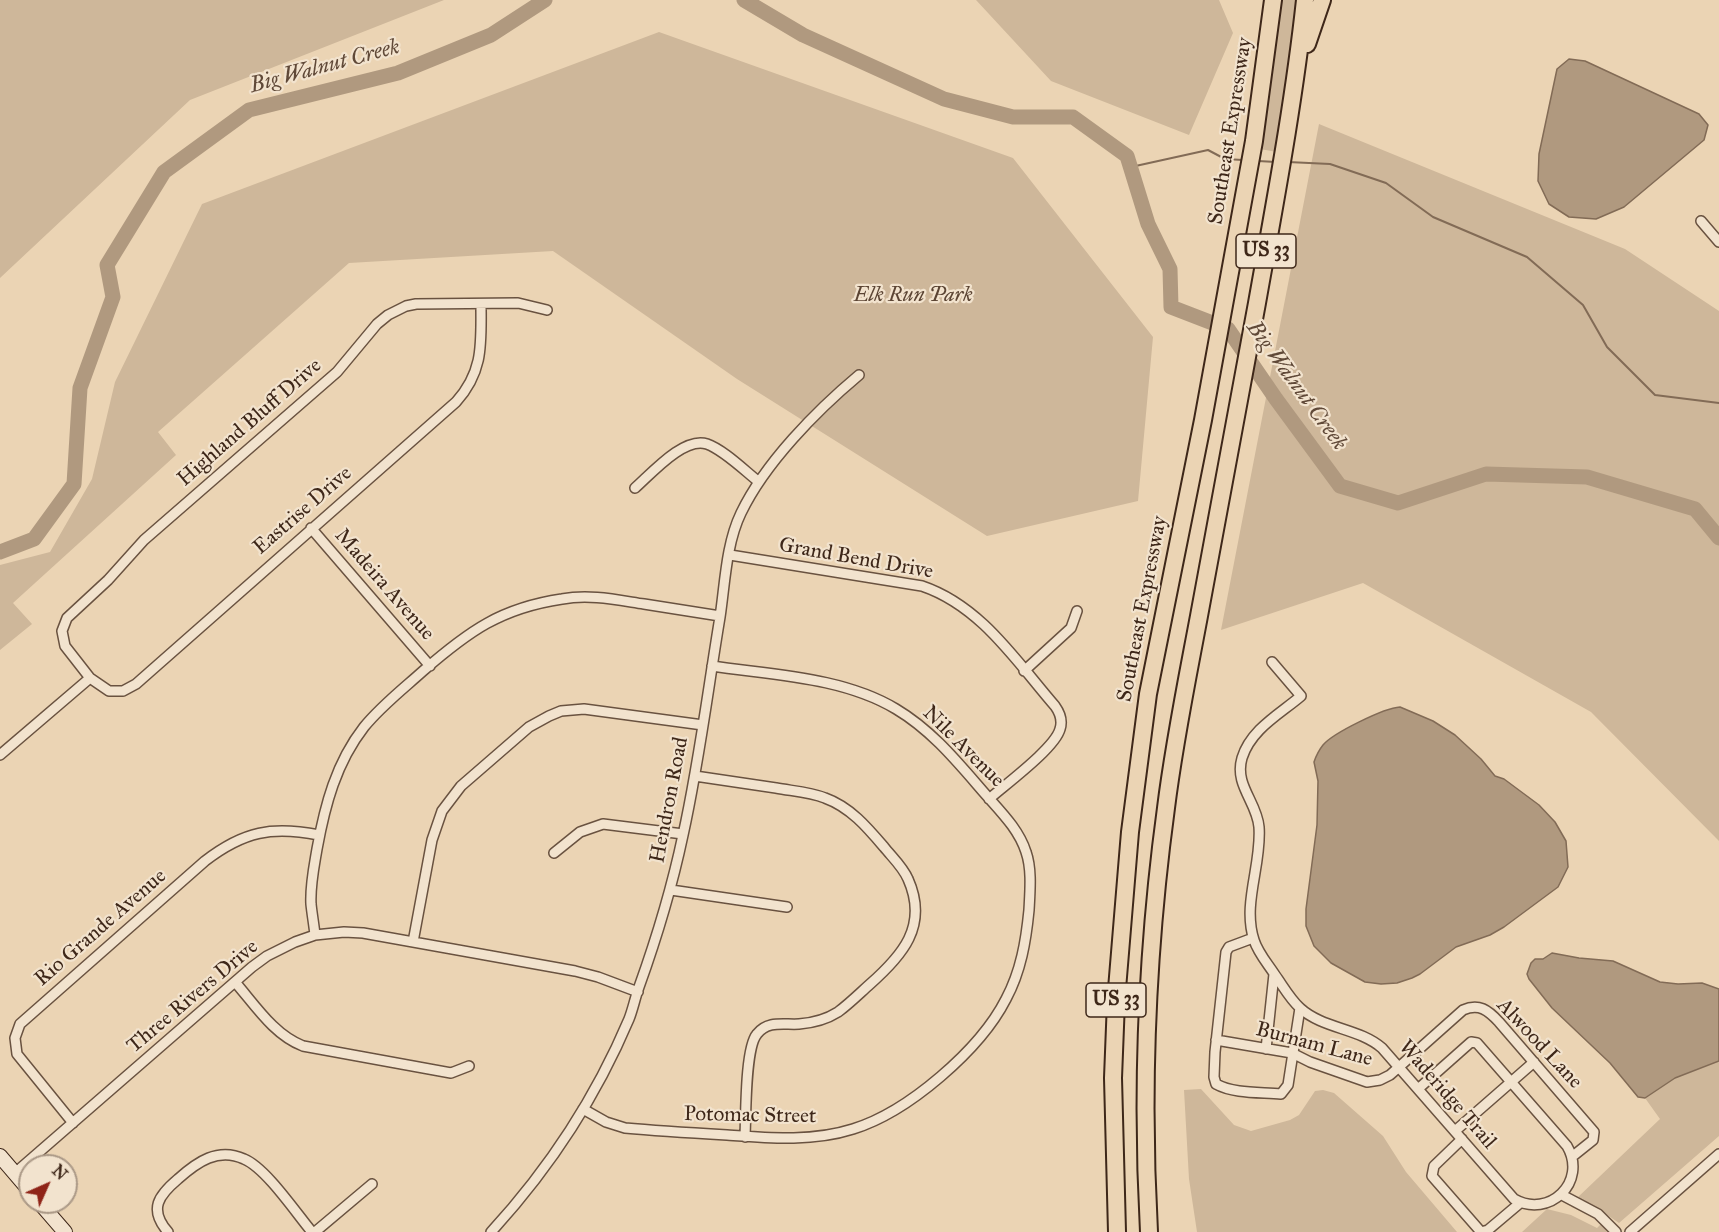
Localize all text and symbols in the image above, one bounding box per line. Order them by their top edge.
water label: Big Walnut Creek [247,34,403,100]
street label: Southeast Expressway [1204,36,1258,226]
road number: US 33 [1236,234,1296,268]
park label: Elk Run Park [853,283,973,309]
water label: Big Walnut Creek [1240,316,1352,456]
street label: Highland Bluff Drive [173,354,327,492]
street label: Eastrise Drive [249,461,357,561]
street label: Southeast Expressway [1113,514,1173,704]
street label: Madeira Avenue [329,524,439,646]
street label: Grand Bend Drive [777,533,935,585]
street label: Nile Avenue [917,701,1009,793]
street label: Hendron Road [645,735,695,865]
street label: Rio Grande Avenue [30,864,172,992]
street label: Three Rivers Drive [122,935,264,1059]
road number: US 33 [1086,983,1146,1017]
street label: Alwood Lane [1491,994,1587,1094]
street label: Burnam Lane [1253,1017,1375,1073]
street label: Waderidge Trail [1393,1035,1501,1155]
street label: Potomac Street [684,1102,816,1130]
north arrow [18,1154,78,1214]
text: N [48,1161,71,1184]

